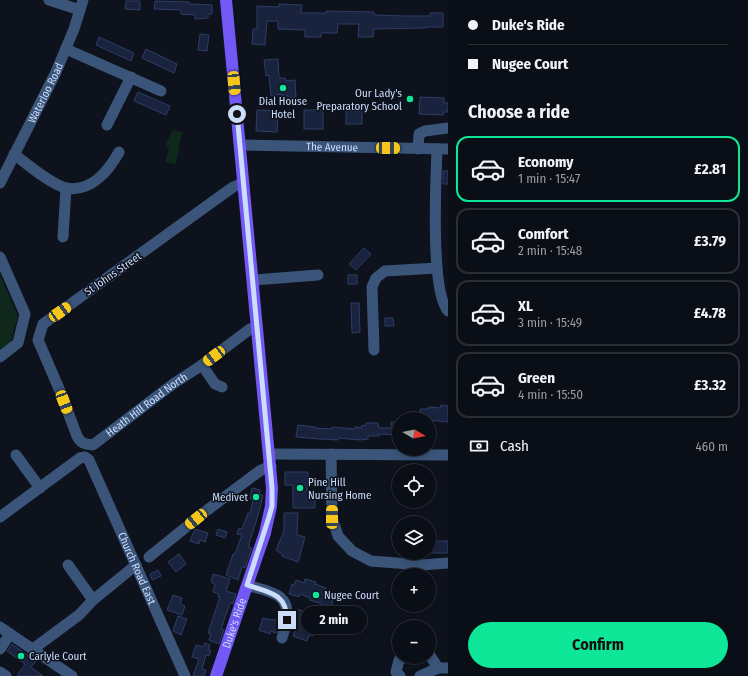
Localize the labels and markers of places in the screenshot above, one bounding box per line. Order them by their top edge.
marker: Dial House Hotel [278,83,288,93]
place label: Our Lady's Preparatory School [316,87,402,113]
marker: Our Lady's Preparatory School [405,94,415,104]
place label: Dial House Hotel [259,95,307,121]
place label: Pine Hill Nursing Home [308,476,371,502]
marker: Pine Hill Nursing Home [295,483,305,493]
place label: Medivet [212,491,248,504]
marker: Medivet [251,492,261,502]
place label: Nugee Court [324,589,380,602]
marker: Nugee Court [311,590,321,600]
place label: Carlyle Court [29,650,87,663]
marker: Carlyle Court [16,651,26,661]

